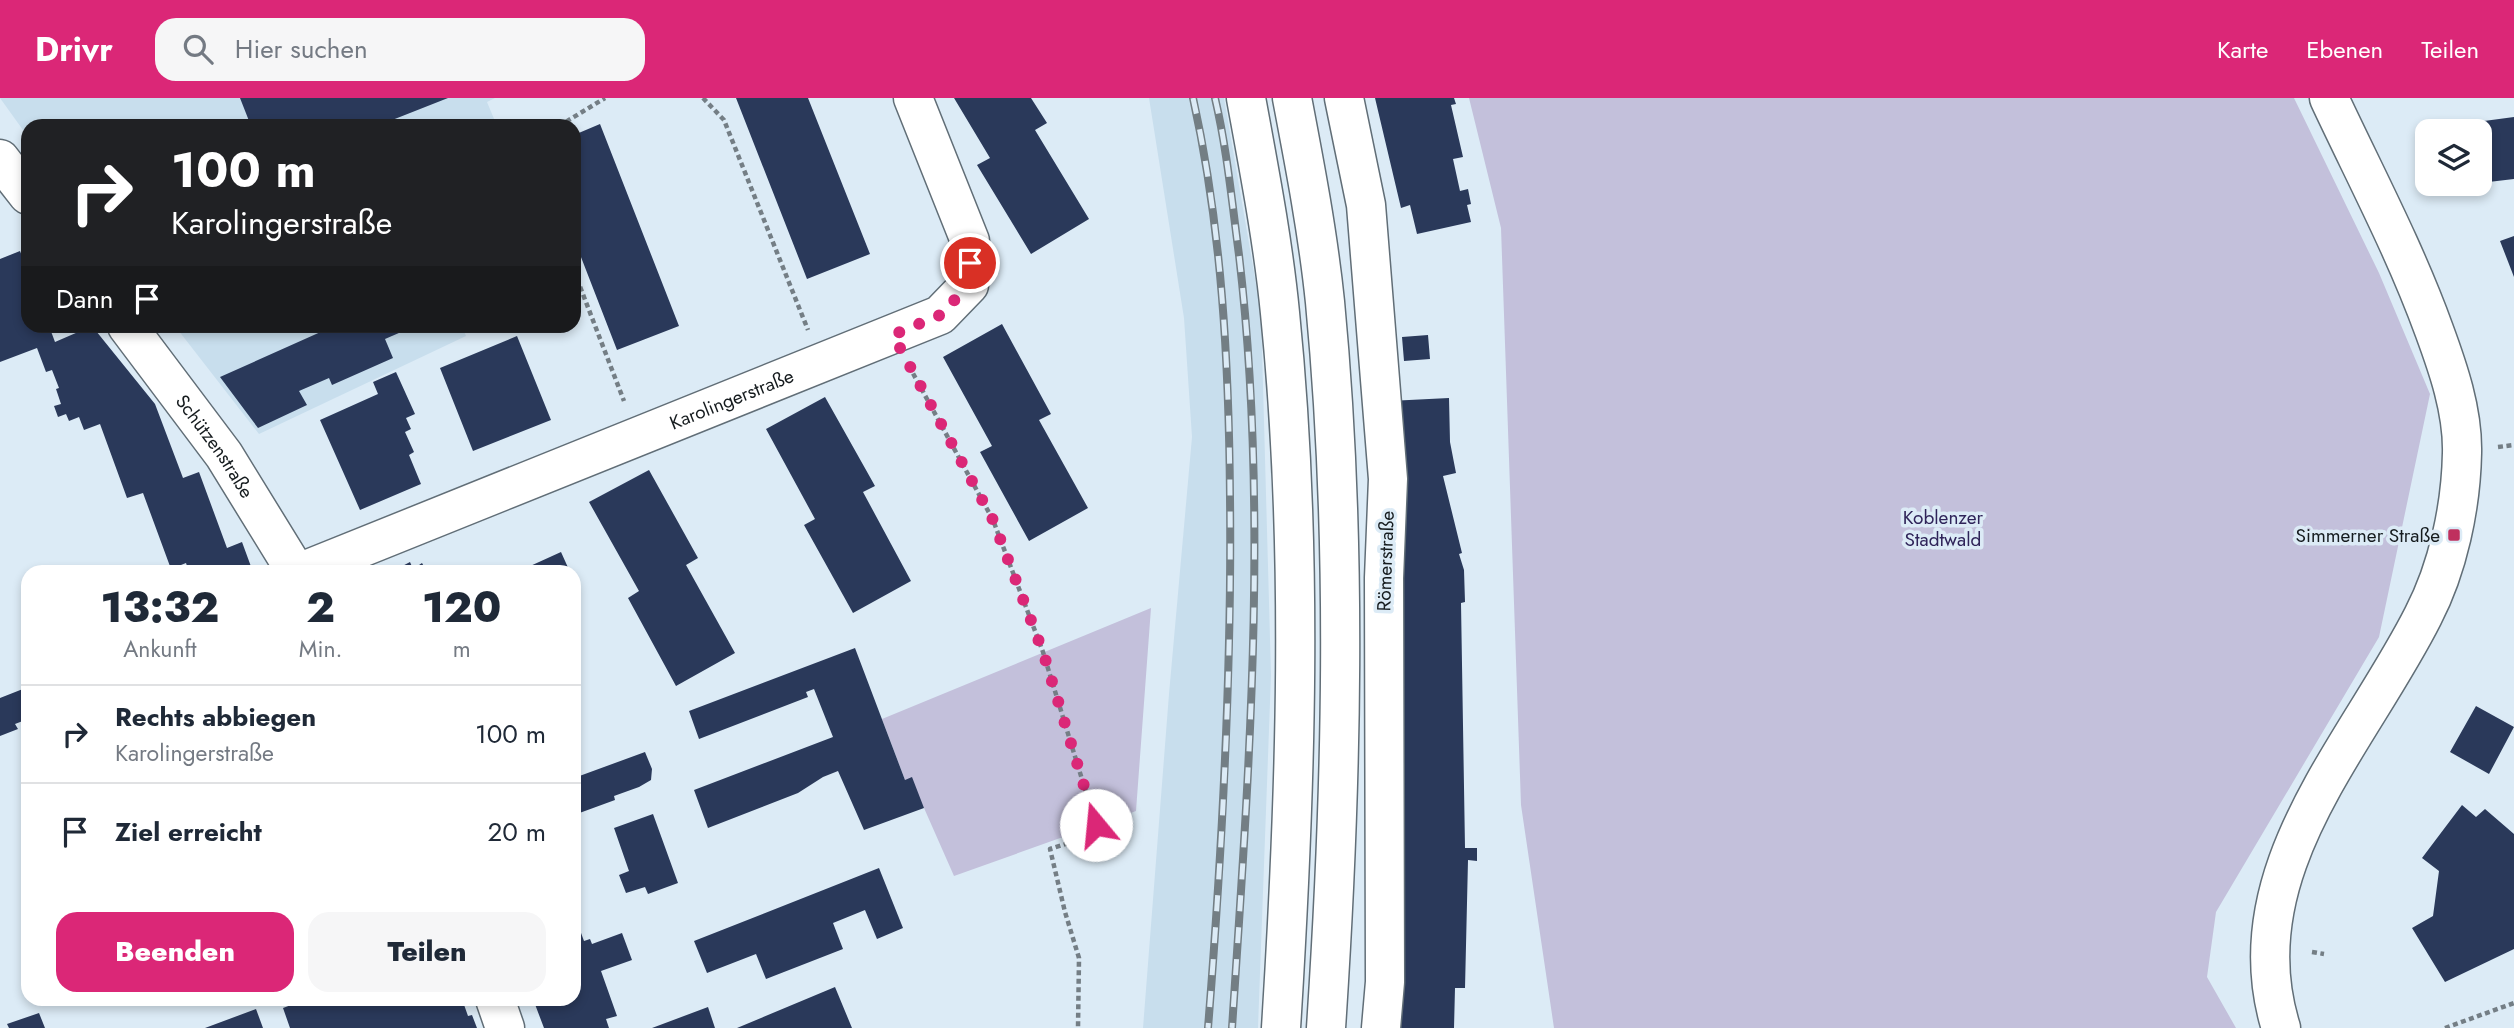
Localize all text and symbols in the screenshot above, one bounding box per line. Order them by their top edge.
search box [155,18,645,81]
text: Drivr [35,26,113,73]
icon: search [179,30,217,68]
text: Hier suchen [235,30,368,68]
text: Karte [2217,32,2268,67]
text: Ebenen [2306,32,2383,67]
text: Teilen [2421,32,2479,67]
map controls [2415,119,2492,196]
button: layers [2415,119,2492,196]
text: 100 m [171,135,316,205]
icon: right [56,147,147,238]
text: Karolingerstraße [171,200,392,246]
pin [940,233,1000,293]
icon: arrive [951,244,989,282]
text: Dann [56,280,114,318]
icon: arrive [128,280,166,318]
street label: Karolingerstraße [666,362,798,436]
street label: Schützenstraße [169,389,260,503]
park label: Koblenzer Stadtwald [1903,504,1984,553]
street label: Römerstraße [1370,510,1401,612]
place label: Simmerner Straße [2296,522,2440,549]
marker: Simmerner Straße [2446,527,2462,543]
text: 13:32 [101,577,219,638]
text: 2 [306,577,335,638]
text: 120 [422,577,501,638]
text: Ankunft [123,632,197,666]
text: Min. [299,632,342,666]
text: m [453,632,471,666]
text: Rechts abbiegen [115,698,316,736]
icon: right [56,715,94,753]
text: 100 m [475,715,546,753]
text: Karolingerstraße [115,736,274,770]
position arrow [1059,788,1133,862]
icon: arrive [56,813,94,851]
text: Ziel erreicht [115,813,262,851]
text: 20 m [488,813,546,851]
button: Beenden [56,912,294,992]
button: Teilen [308,912,546,992]

